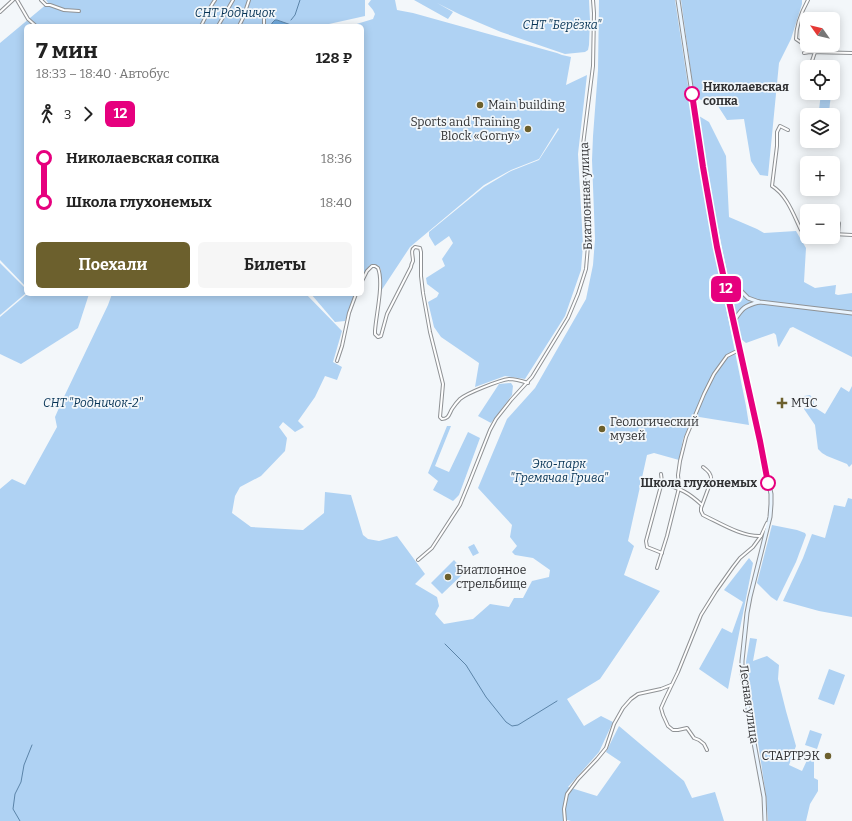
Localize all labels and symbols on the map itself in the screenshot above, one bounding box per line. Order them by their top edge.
park label: СНТ Родничок [195,6,275,20]
north arrow [800,12,840,52]
park label: СНТ "Берёзка" [523,18,602,32]
place label: Николаевская сопка [703,80,789,108]
marker: Николаевская сопка [684,86,700,102]
place label: Main building [488,98,565,112]
marker: Main building [475,100,485,110]
place label: Sports and Training Block «Gorny» [411,115,520,143]
marker: Sports and Training Block «Gorny» [523,124,533,134]
street label: Биатлонная улица [577,142,595,250]
line badge: 12 [708,276,744,302]
park label: СНТ "Родничок-2" [43,396,143,410]
place label: МЧС [791,396,818,410]
marker: МЧС [776,397,788,409]
place label: Геологический музей [610,415,699,443]
marker: Геологический музей [597,424,607,434]
park label: Эко-парк "Гремячая Грива" [510,457,609,485]
marker: Школа глухонемых [760,475,776,491]
place label: Школа глухонемых [640,476,757,490]
place label: Биатлонное стрельбище [456,563,527,591]
marker: Биатлонное стрельбище [443,572,453,582]
street label: Лесная улица [737,664,762,745]
place label: СТАРТРЭК [762,749,820,763]
marker: СТАРТРЭК [823,751,833,761]

